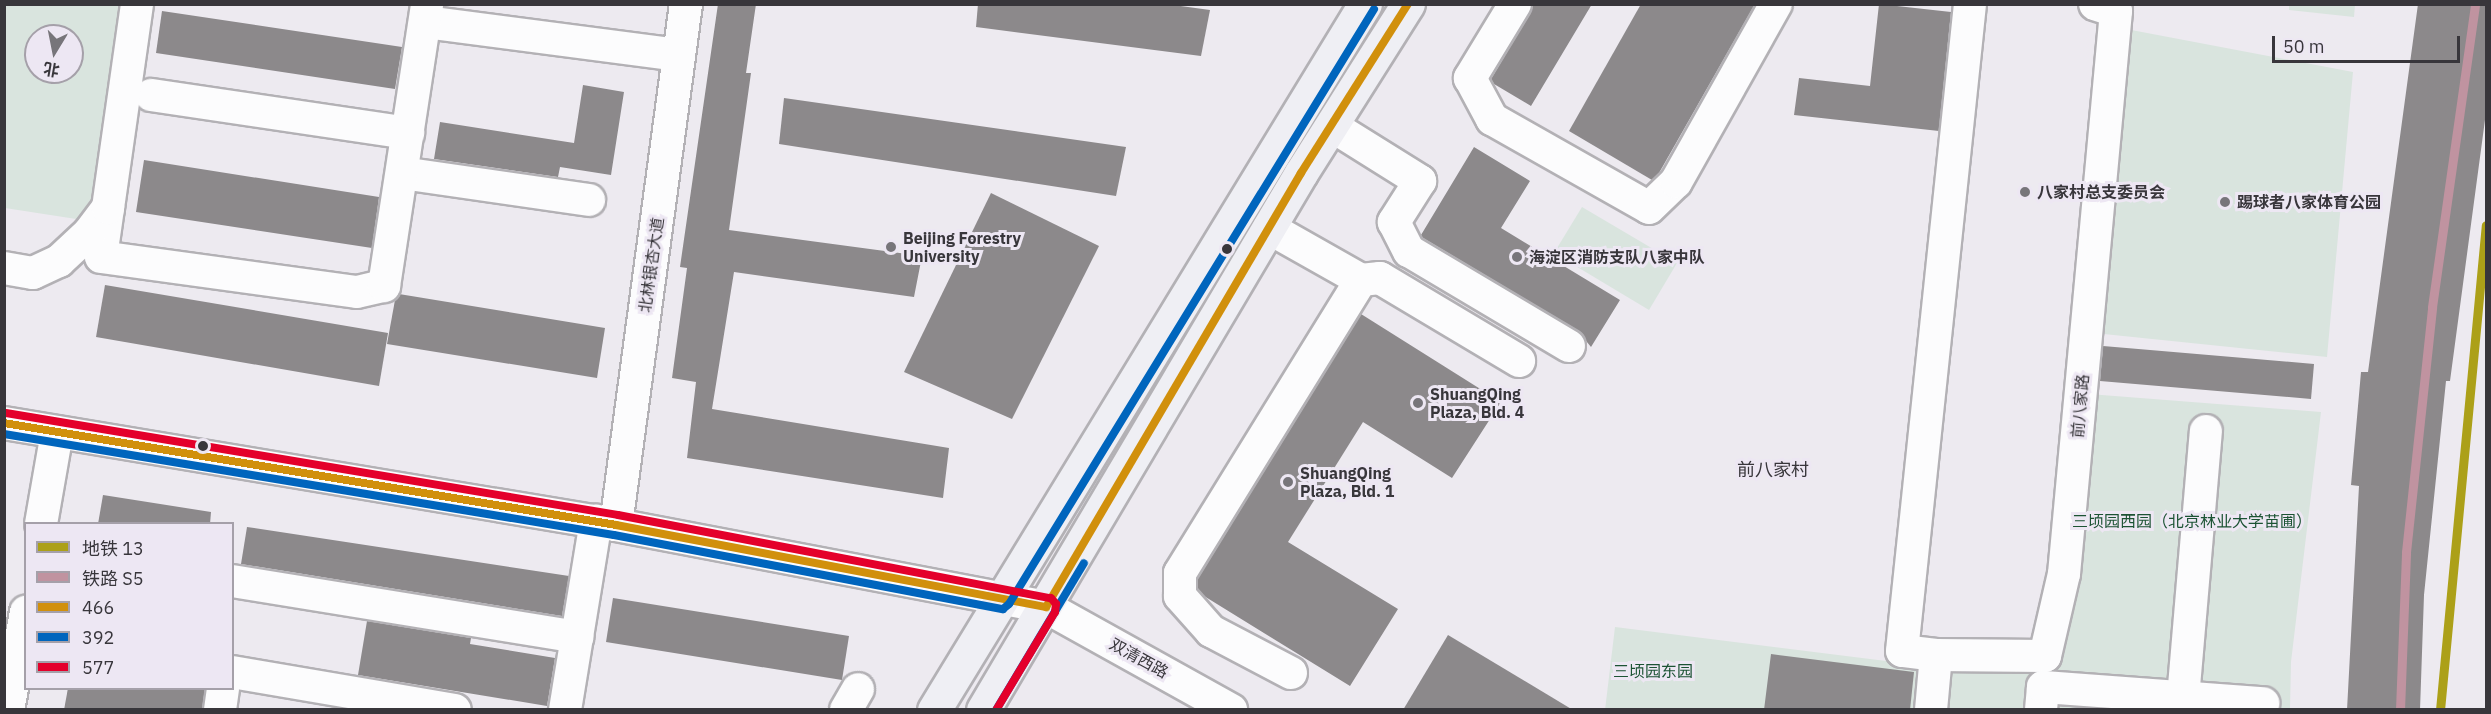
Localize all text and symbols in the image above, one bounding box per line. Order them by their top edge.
north arrow [24,24,84,84]
scale bar [2275,24,2462,62]
text: 50 m [2283,35,2325,58]
text: 北 [42,59,61,81]
place label: 八家村总支委员会 [2037,182,2165,202]
marker: 八家村总支委员会 [2018,185,2032,199]
place label: 踢球者八家体育公园 [2237,192,2381,212]
marker: 踢球者八家体育公园 [2218,195,2232,209]
street label: 北林银杏大道 [635,216,667,314]
place label: Beijing Forestry University [903,228,1021,266]
marker: Beijing Forestry University [884,240,898,254]
unlabelled marker [1221,243,1233,255]
place label: 海淀区消防支队八家中队 [1529,247,1705,267]
marker: 海淀区消防支队八家中队 [1510,250,1524,264]
street label: 前八家路 [2068,373,2092,439]
place label: ShuangQing Plaza, Bld. 4 [1430,384,1524,422]
marker: ShuangQing Plaza, Bld. 4 [1411,396,1425,410]
unlabelled marker [197,440,209,452]
district label: 前八家村 [1737,459,1809,481]
place label: ShuangQing Plaza, Bld. 1 [1300,463,1394,501]
marker: ShuangQing Plaza, Bld. 1 [1281,475,1295,489]
park label: 三顷园西园（北京林业大学苗圃） [2072,511,2312,531]
legend [24,522,234,690]
text: 地铁 13 [82,537,144,560]
text: 铁路 S5 [82,567,144,590]
text: 466 [82,596,114,619]
text: 392 [82,626,114,649]
street label: 双清西路 [1106,634,1172,682]
text: 577 [82,656,114,679]
park label: 三顷园东园 [1613,661,1693,681]

